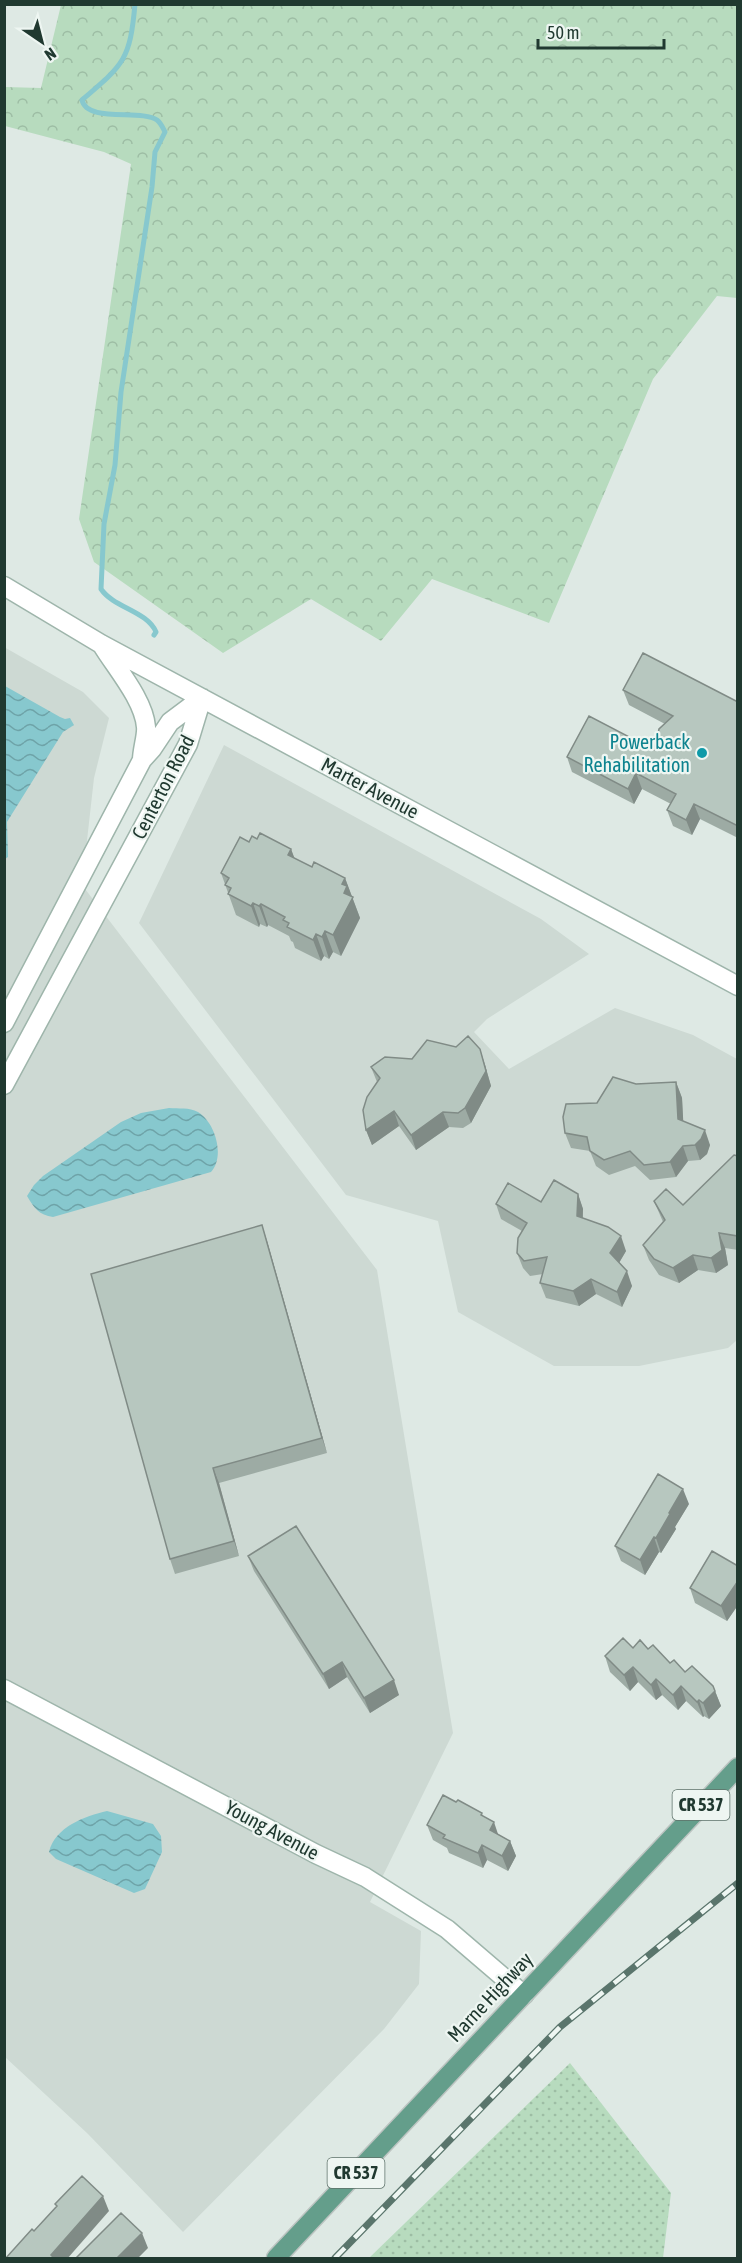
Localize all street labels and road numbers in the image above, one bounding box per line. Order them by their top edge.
street label: Centerton Road [126,731,199,843]
street label: Marter Avenue [318,752,423,823]
road number: CR 537 [672,1790,730,1820]
street label: Young Avenue [221,1795,323,1864]
street label: Marne Highway [442,1947,537,2046]
road number: CR 537 [328,2158,385,2188]

